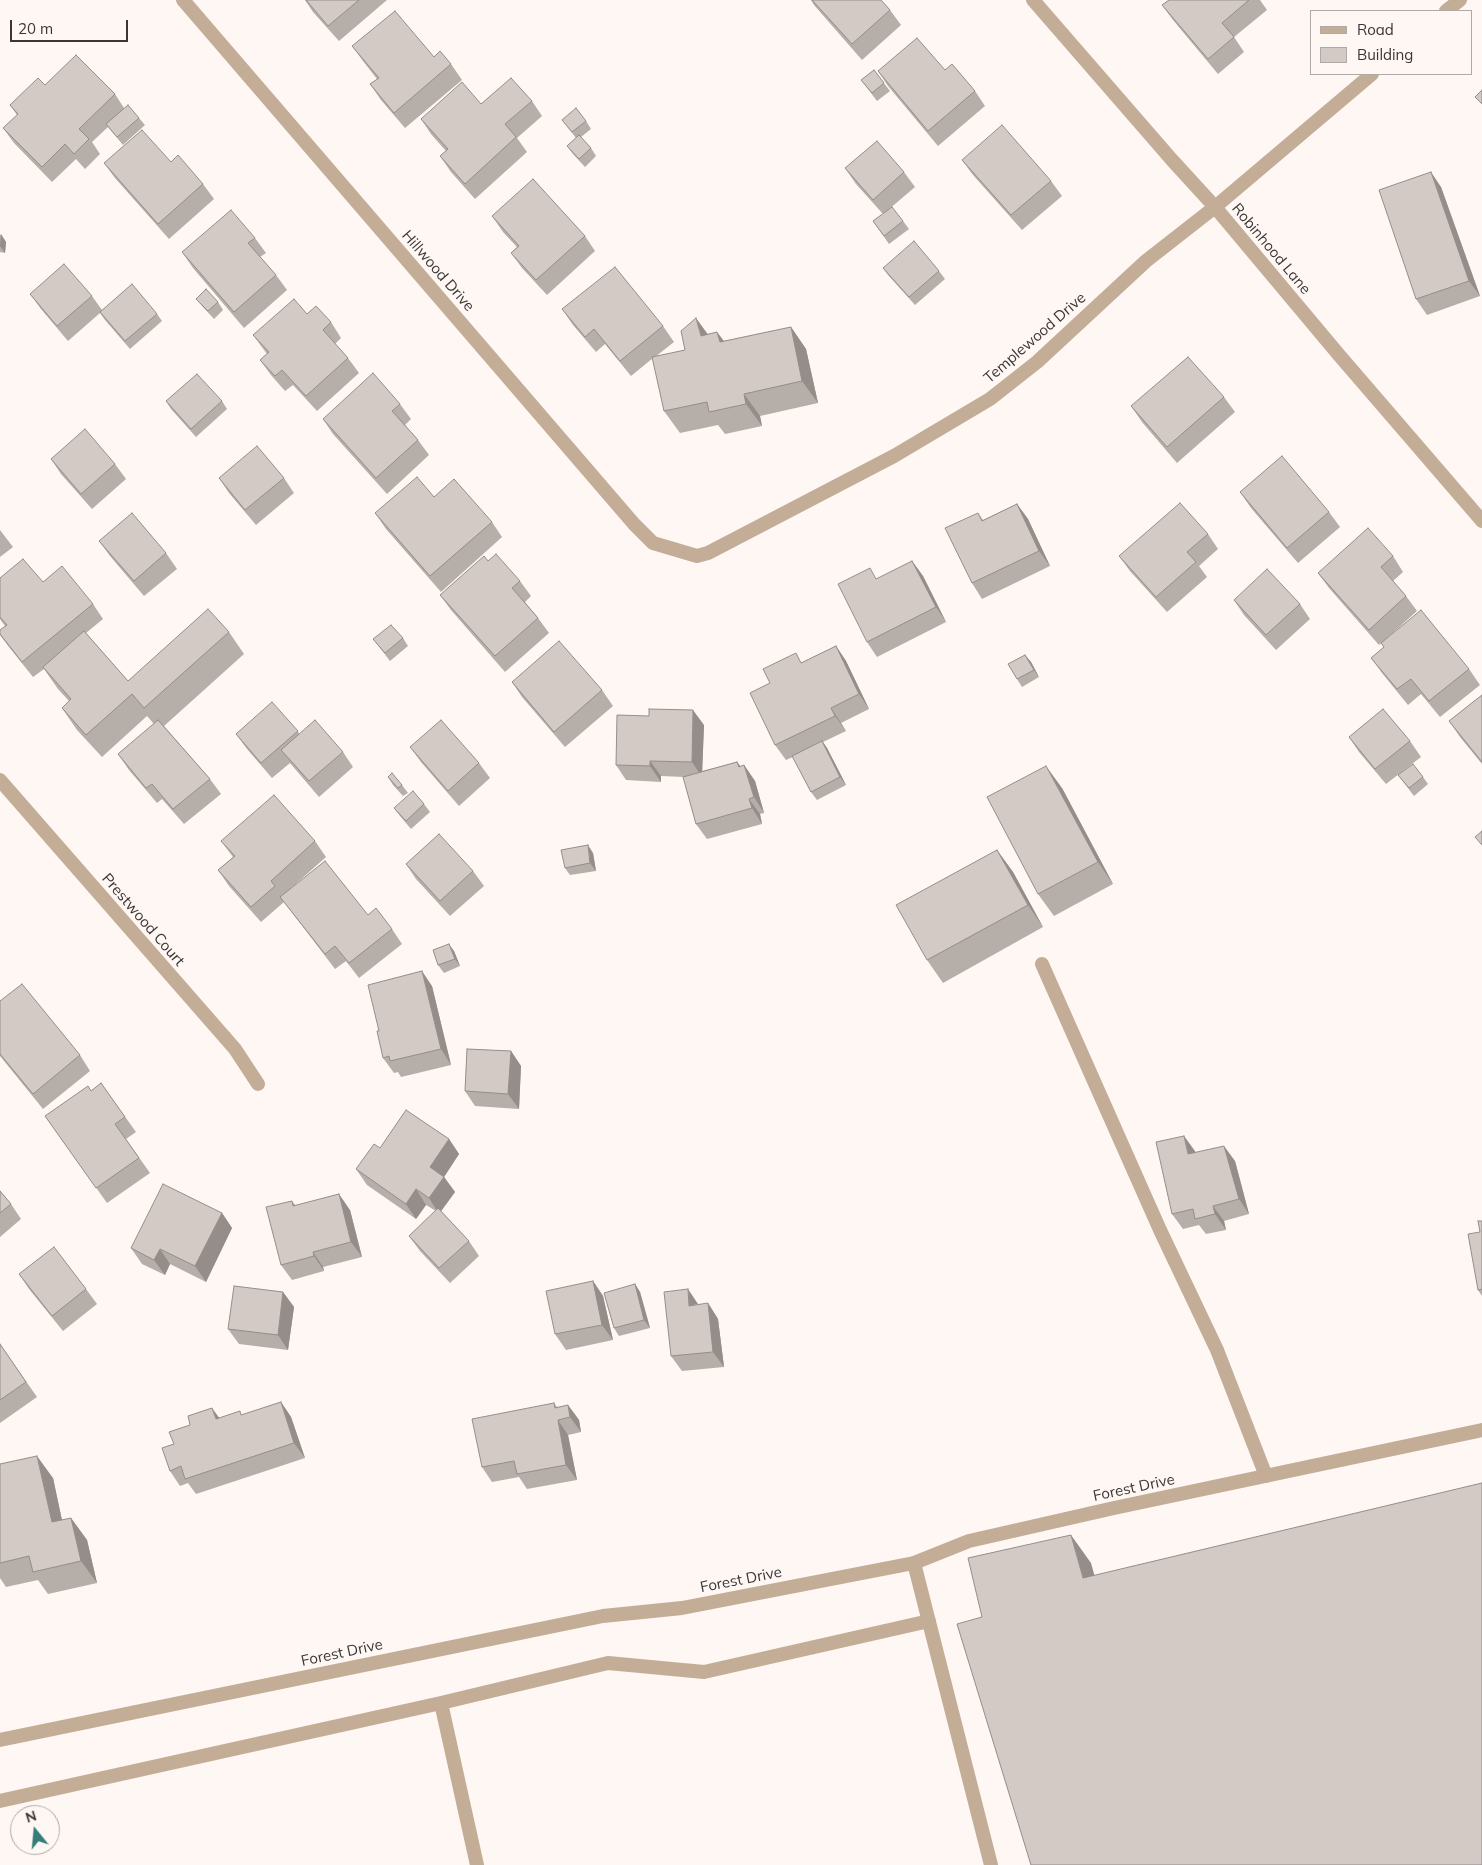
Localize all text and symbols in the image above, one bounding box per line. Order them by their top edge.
scale bar [12,10,130,42]
legend [1310,10,1472,75]
text: 20 m [18,19,53,38]
text: Road [1357,20,1394,39]
text: Building [1357,45,1413,64]
street label: Robinhood Lane [1228,200,1314,298]
street label: Hillwood Drive [398,227,478,315]
street label: Templewood Drive [980,289,1090,387]
street label: Prestwood Court [98,870,188,970]
street label: Forest Drive [1092,1471,1176,1505]
street label: Forest Drive [699,1563,783,1597]
street label: Forest Drive [300,1636,384,1670]
north arrow [10,1805,60,1855]
text: N [23,1806,39,1827]

